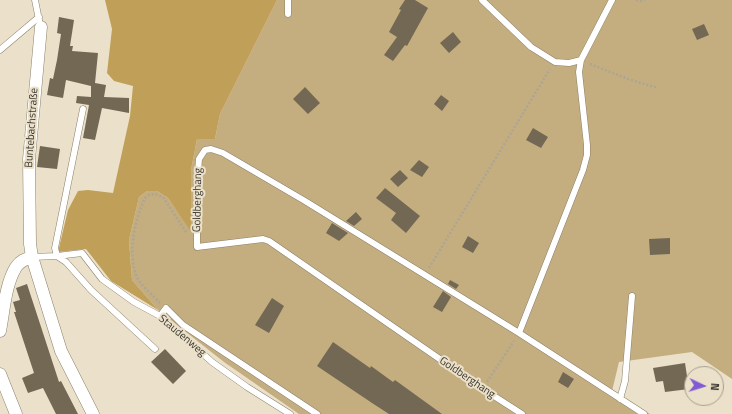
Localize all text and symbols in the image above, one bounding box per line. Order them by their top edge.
street label: Buntebachstraße [23,88,41,168]
street label: Goldberghang [191,168,205,232]
street label: Staudenweg [156,312,208,360]
street label: Goldberghang [437,354,497,402]
north arrow [684,366,724,406]
text: N [707,382,723,391]

